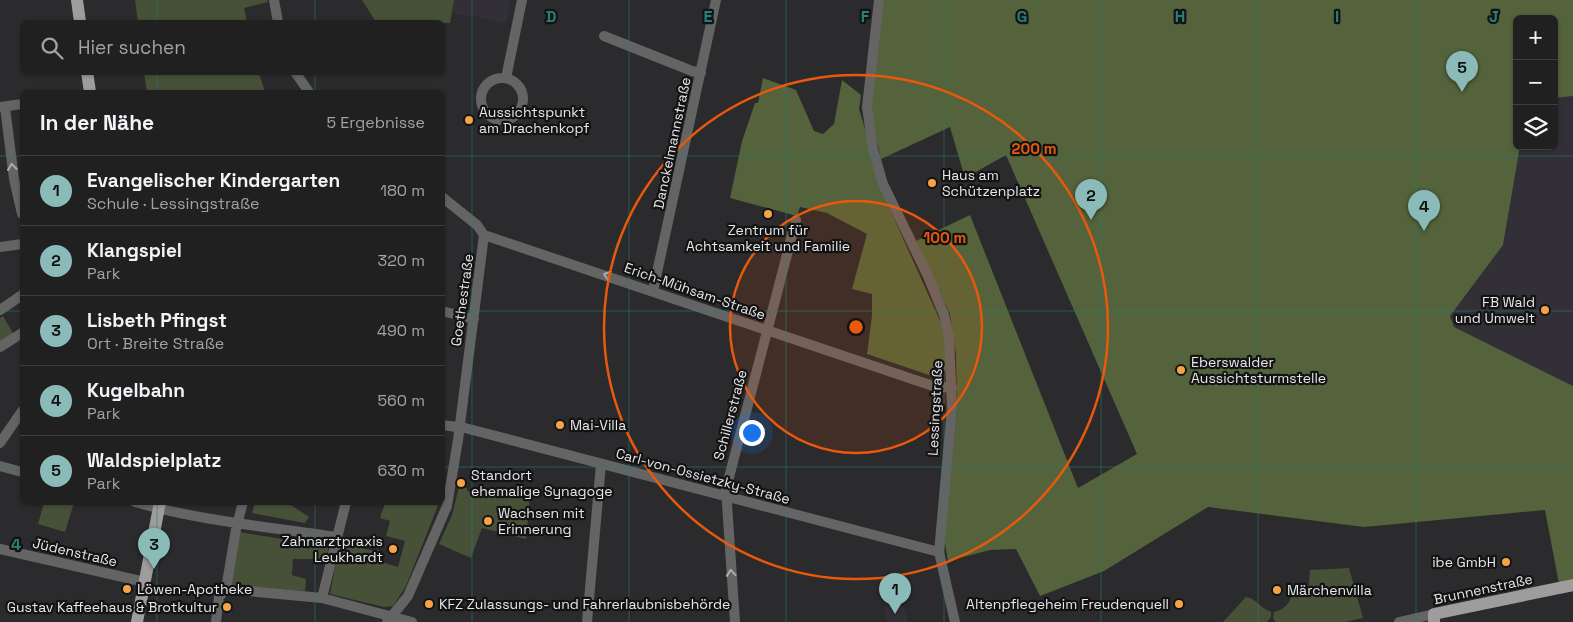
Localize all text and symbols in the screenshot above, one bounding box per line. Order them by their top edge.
text: D [546,6,556,27]
text: E [704,6,713,27]
text: F [861,6,870,27]
text: G [1017,6,1027,27]
text: H [1175,6,1185,27]
text: I [1335,6,1339,27]
text: J [1489,6,1499,27]
map controls [1513,15,1558,150]
button: + [1513,15,1558,60]
search box [20,20,445,75]
icon: search [38,34,66,62]
text: Hier suchen [78,35,186,60]
pin: 5 [1446,51,1478,92]
button: − [1513,60,1558,105]
street label: Danckelmannstraße [649,75,695,211]
place label: Aussichtspunkt am Drachenkopf [479,103,589,137]
button: layers [1513,105,1558,150]
text: In der Nähe [40,109,154,136]
text: 5 Ergebnisse [326,112,425,133]
marker: Aussichtspunkt am Drachenkopf [463,114,475,126]
text: 200 m [1012,139,1056,158]
one-way arrow [7,163,18,171]
place label: Haus am Schützenplatz [942,166,1040,200]
text: Evangelischer Kindergarten [87,168,340,193]
marker: Haus am Schützenplatz [926,177,938,189]
pin: 2 [1075,179,1107,220]
text: 1 [52,180,60,201]
text: 180 m [380,180,425,201]
pin: 4 [1408,190,1440,231]
text: Schule · Lessingstraße [87,193,260,214]
marker: Zentrum für Achtsamkeit und Familie [762,208,774,220]
place label: Zentrum für Achtsamkeit und Familie [686,221,850,255]
text: 100 m [924,228,966,247]
text: Klangspiel [87,238,182,263]
text: 2 [51,250,61,271]
text: 320 m [378,250,425,271]
street label: Goethestraße [447,253,477,347]
street label: Erich-Mühsam-Straße [622,258,768,324]
text: Park [87,263,120,284]
one-way arrow [603,271,612,281]
place label: FB Wald und Umwelt [1455,293,1535,327]
marker: FB Wald und Umwelt [1539,304,1551,316]
text: Lisbeth Pfingst [87,308,227,333]
centre of rings [847,318,865,336]
text: 3 [51,320,61,341]
text: 490 m [377,320,425,341]
text: Ort · Breite Straße [87,333,224,354]
place label: Eberswalder Aussichtsturmstelle [1191,353,1326,387]
street label: Lessingstraße [924,360,946,456]
marker: Eberswalder Aussichtsturmstelle [1175,364,1187,376]
street label: Schillerstraße [709,368,751,462]
text: Kugelbahn [87,378,185,403]
text: 4 [51,390,61,411]
text: 560 m [377,390,425,411]
text: Park [87,403,120,424]
place label: Mai-Villa [570,416,626,434]
marker: Mai-Villa [554,419,566,431]
your location [739,420,765,446]
street label: Carl-von-Ossietzky-Straße [614,444,792,508]
text: Waldspielplatz [87,448,221,473]
text: 5 [51,460,61,481]
text: 630 m [377,460,425,481]
place label: Standort ehemalige Synagoge [471,466,612,500]
text: Park [87,473,120,494]
marker: Standort ehemalige Synagoge [455,477,467,489]
place label: Wachsen mit Erinnerung [498,504,585,538]
marker: Wachsen mit Erinnerung [482,515,494,527]
pin: 3 [138,528,170,569]
place label: Zahnarztpraxis Leukhardt [281,532,383,566]
text: 4 [11,534,21,555]
street label: Jüdenstraße [31,534,119,570]
marker: Zahnarztpraxis Leukhardt [387,543,399,555]
place label: ibe GmbH [1432,553,1496,571]
marker: ibe GmbH [1500,556,1512,568]
one-way arrow [726,569,737,577]
street label: Brunnenstraße [1432,570,1534,608]
pin: 1 [879,573,911,614]
place label: Löwen-Apotheke [137,580,252,598]
place label: Märchenvilla [1287,581,1372,599]
marker: Löwen-Apotheke [121,583,133,595]
marker: Märchenvilla [1271,584,1283,596]
place label: KFZ Zulassungs- und Fahrerlaubnisbehörde [439,595,730,613]
place label: Altenpflegeheim Freudenquell [966,595,1169,613]
place label: Gustav Kaffeehaus & Brotkultur [7,598,217,616]
marker: KFZ Zulassungs- und Fahrerlaubnisbehörde [423,598,435,610]
marker: Altenpflegeheim Freudenquell [1173,598,1185,610]
marker: Gustav Kaffeehaus & Brotkultur [221,601,233,613]

